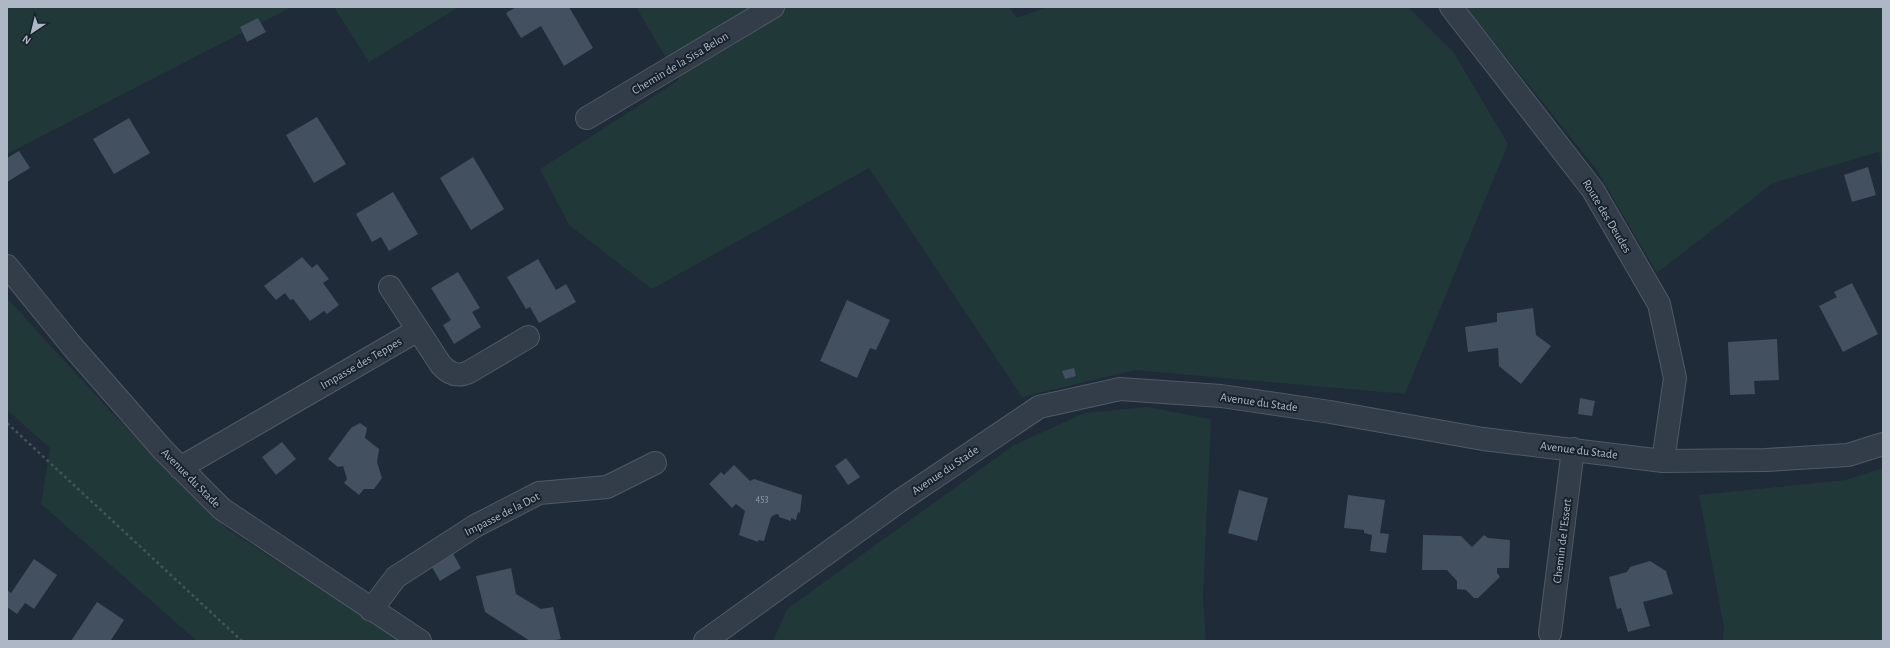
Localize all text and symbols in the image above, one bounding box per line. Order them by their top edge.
north arrow [12,12,52,52]
street label: Chemin de la Sisa Belon [630,29,730,97]
text: N [20,33,33,46]
street label: Route des Deudes [1580,177,1634,255]
street label: Impasse des Teppes [318,335,404,391]
street label: Avenue du Stade [1220,391,1298,413]
street label: Avenue du Stade [1540,439,1618,461]
street label: Avenue du Stade [909,443,981,497]
street label: Avenue du Stade [159,446,223,510]
street label: Impasse de la Dot [463,490,542,538]
house number: 453 [755,494,769,504]
street label: Chemin de l'Essert [1551,498,1573,584]

